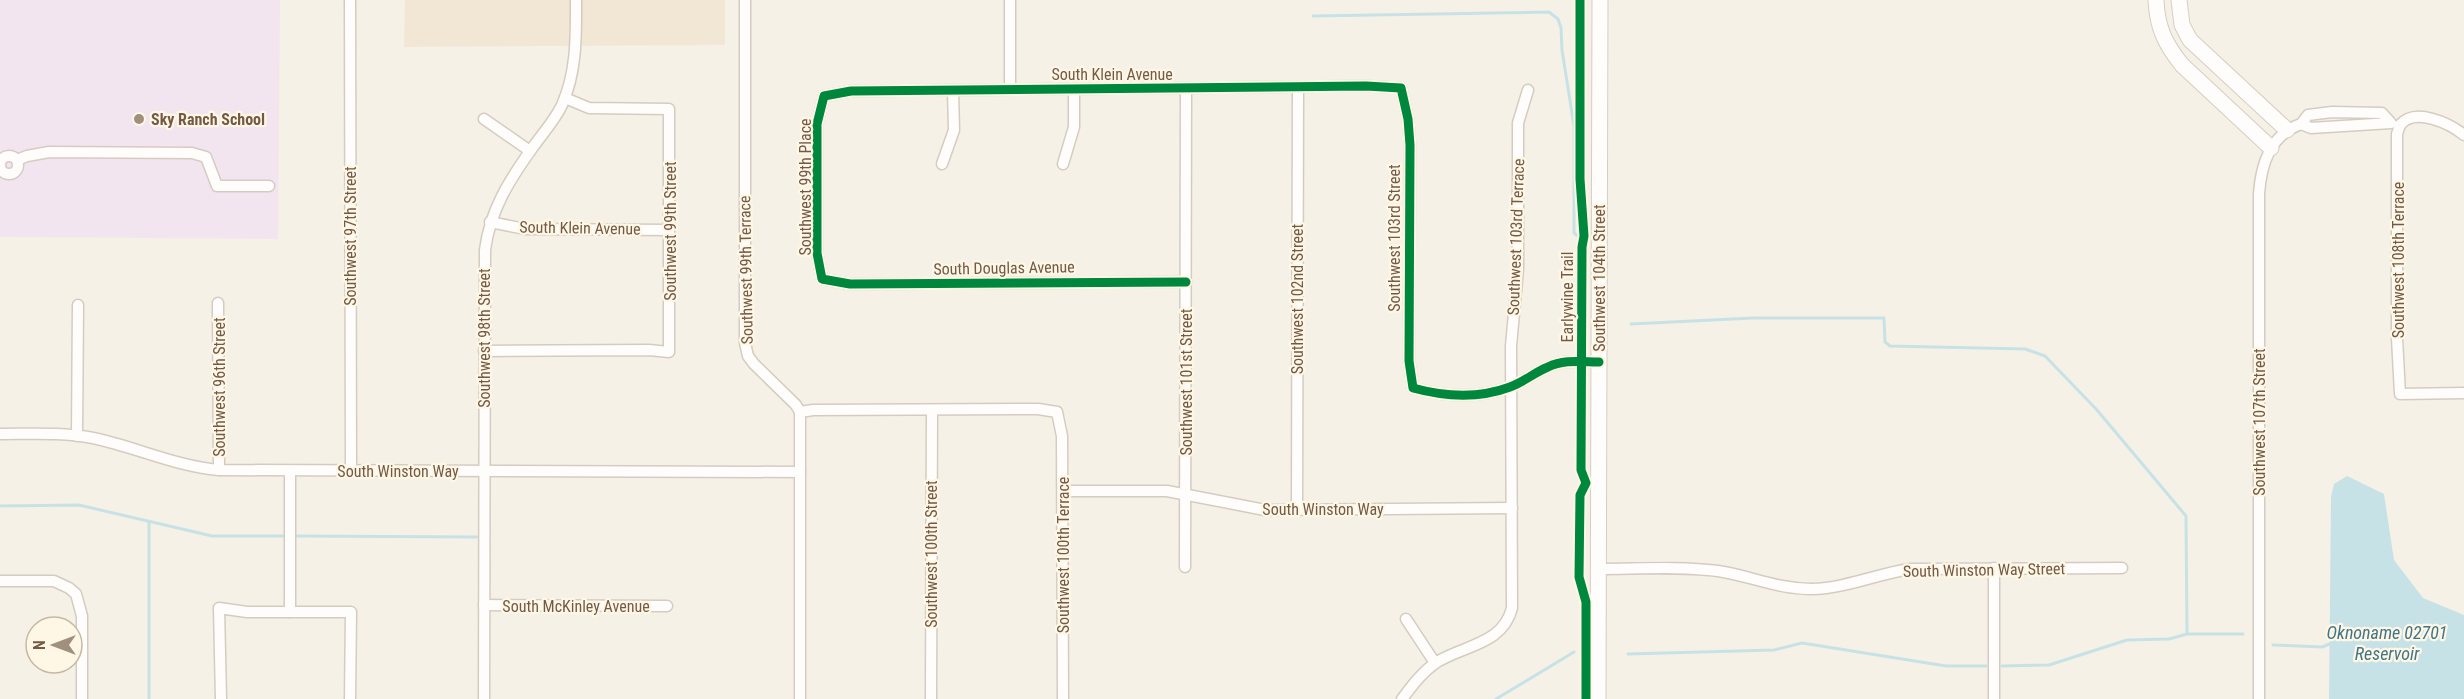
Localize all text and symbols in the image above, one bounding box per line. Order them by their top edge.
street label: South Klein Avenue [1051,65,1173,84]
place label: Sky Ranch School [151,110,265,129]
marker: Sky Ranch School [132,112,146,126]
street label: Southwest 99th Place [796,118,815,256]
street label: Southwest 103rd Terrace [1504,158,1528,316]
street label: Southwest 99th Street [661,161,680,301]
street label: Southwest 103rd Street [1385,164,1404,312]
street label: Southwest 97th Street [341,166,360,306]
street label: Southwest 108th Terrace [2389,182,2408,338]
street label: Southwest 99th Terrace [735,195,757,345]
street label: Southwest 104th Street [1590,204,1609,352]
street label: South Klein Avenue [519,217,641,239]
street label: Southwest 102nd Street [1288,223,1307,374]
street label: Earlywine Trail [1558,252,1577,342]
street label: South Douglas Avenue [933,257,1075,279]
street label: Southwest 98th Street [475,268,494,408]
street label: Southwest 101st Street [1177,308,1196,456]
street label: Southwest 96th Street [210,317,229,457]
street label: Southwest 107th Street [2250,348,2269,496]
street label: South Winston Way [337,462,459,481]
street label: Southwest 100th Terrace [1054,477,1073,633]
street label: Southwest 100th Street [922,480,941,628]
street label: South Winston Way [1262,500,1384,519]
street label: South Winston Way Street [1903,559,2066,581]
street label: South McKinley Avenue [502,597,650,616]
north arrow [24,615,84,675]
water label: Oknoname 02701 Reservoir [2327,622,2447,664]
text: N [30,640,49,650]

